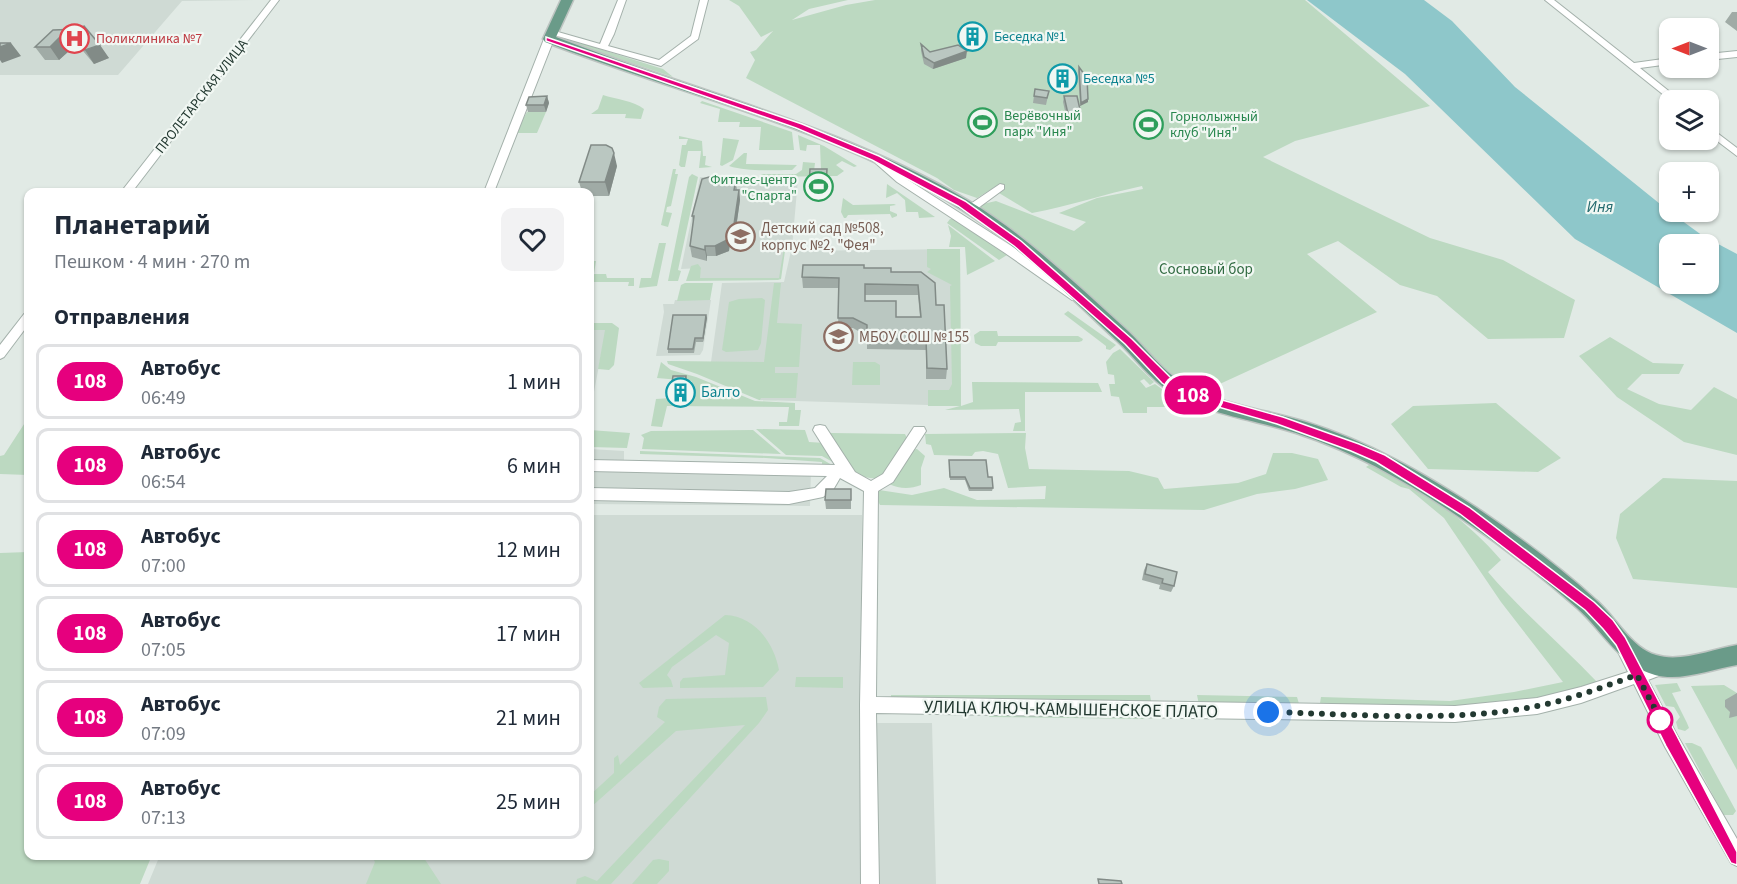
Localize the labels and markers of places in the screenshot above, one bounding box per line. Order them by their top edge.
building icon: Беседка №1 [957,20,989,52]
hospital icon: Поликлиника №7 [59,22,91,54]
place label: Беседка №1 [994,27,1066,47]
place label: Поликлиника №7 [96,29,202,49]
building icon: Беседка №5 [1046,62,1078,94]
place label: Беседка №5 [1083,69,1155,89]
place label: Верёвочный парк "Иня" [1004,106,1081,142]
sports icon: Верёвочный парк "Иня" [967,107,999,139]
place label: Горнолыжный клуб "Иня" [1170,107,1258,143]
sports icon: Горнолыжный клуб "Иня" [1133,108,1165,140]
place label: Фитнес-центр "Спарта" [710,170,797,206]
sports icon: Фитнес-центр "Спарта" [802,171,834,203]
place label: Детский сад №508, корпус №2, "Фея" [761,218,884,256]
school or university icon: Детский сад №508, корпус №2, "Фея" [724,221,756,253]
school or university icon: МБОУ СОШ №155 [822,321,854,353]
place label: МБОУ СОШ №155 [859,327,969,348]
building icon: Балто [664,376,696,408]
place label: Балто [701,382,740,403]
unlabelled marker [1647,707,1673,733]

